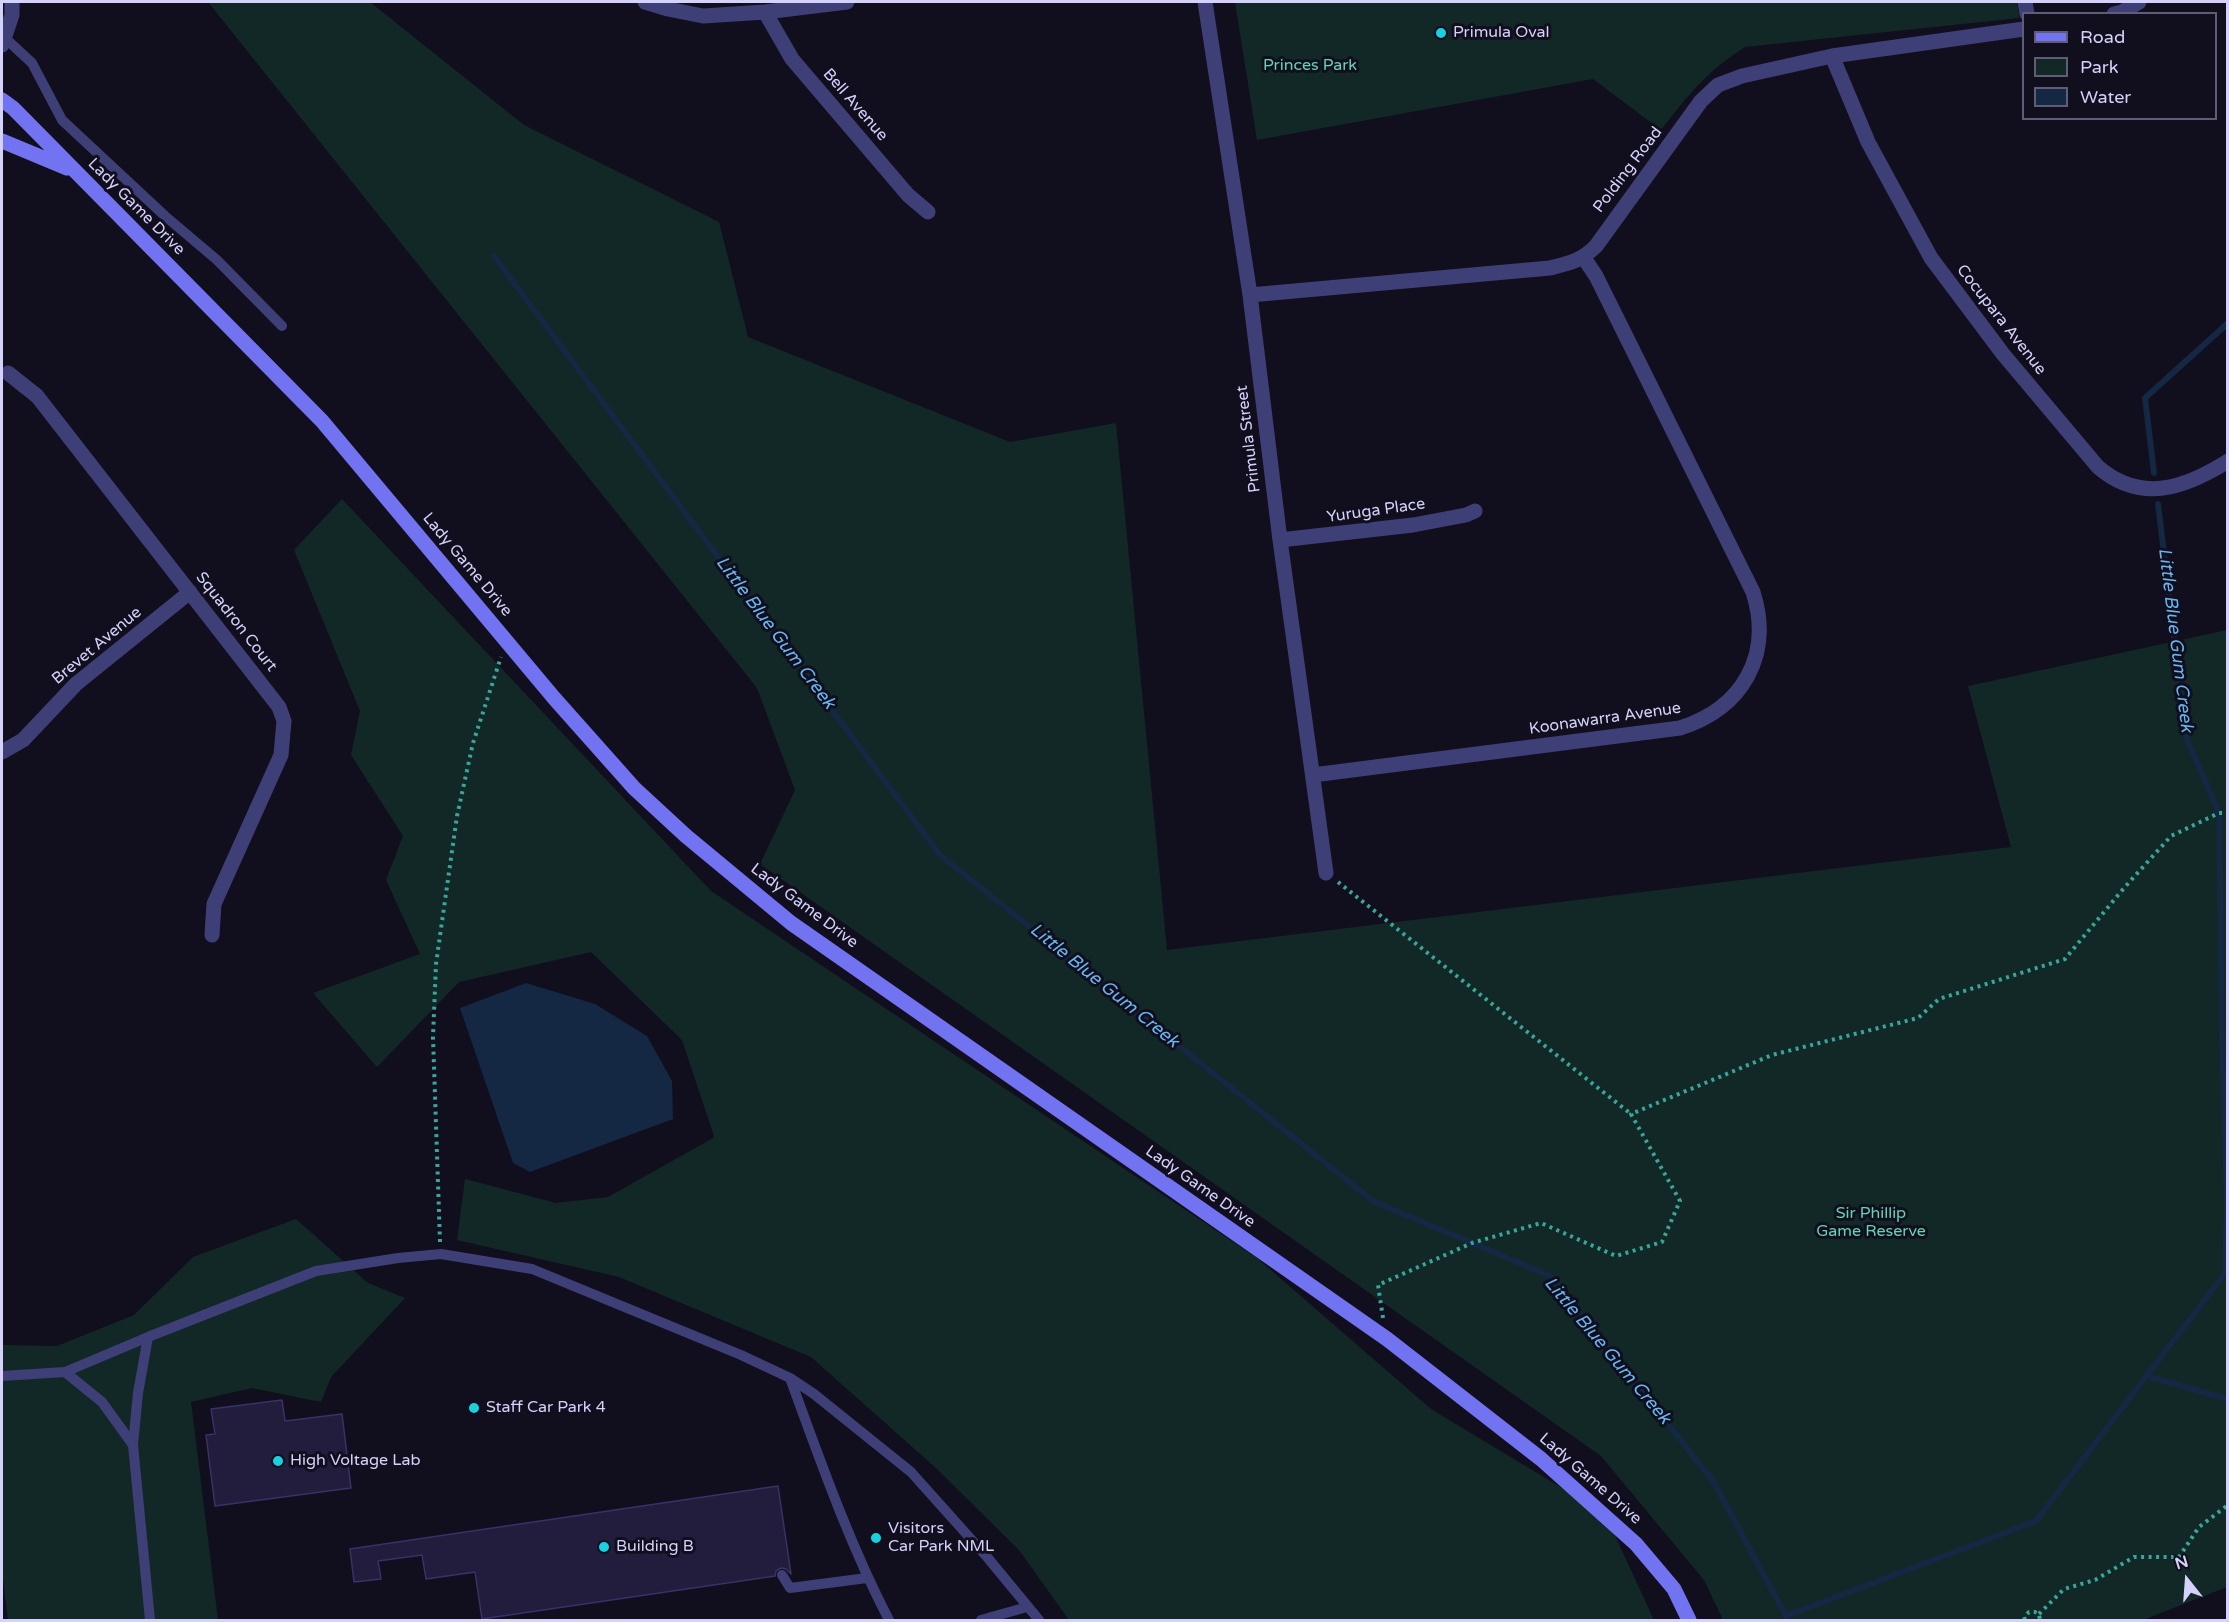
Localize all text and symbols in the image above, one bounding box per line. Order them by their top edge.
legend [2022,12,2217,120]
place label: Primula Oval [1453,23,1550,43]
marker: Primula Oval [1434,26,1448,40]
text: Road [2080,26,2125,48]
park label: Princes Park [1263,56,1357,76]
text: Park [2080,56,2118,78]
street label: Bell Avenue [818,65,892,145]
text: Water [2080,86,2131,108]
street label: Polding Road [1589,123,1667,217]
street label: Lady Game Drive [83,154,189,260]
street label: Cocupara Avenue [1952,261,2050,379]
street label: Primula Street [1233,384,1265,494]
street label: Yuruga Place [1326,495,1426,527]
street label: Lady Game Drive [418,509,516,621]
water label: Little Blue Gum Creek [2153,547,2197,733]
water label: Little Blue Gum Creek [711,552,839,714]
street label: Squadron Court [191,568,281,676]
street label: Brevet Avenue [48,603,146,689]
street label: Koonawarra Avenue [1528,699,1682,739]
street label: Lady Game Drive [747,859,861,953]
water label: Little Blue Gum Creek [1025,919,1183,1053]
street label: Lady Game Drive [1141,1142,1259,1232]
park label: Sir Phillip Game Reserve [1816,1204,1926,1242]
water label: Little Blue Gum Creek [1539,1273,1675,1429]
place label: Staff Car Park 4 [486,1398,606,1418]
marker: Staff Car Park 4 [467,1401,481,1415]
street label: Lady Game Drive [1535,1429,1645,1529]
place label: High Voltage Lab [290,1451,421,1471]
marker: High Voltage Lab [271,1454,285,1468]
place label: Visitors Car Park NML [888,1519,994,1557]
marker: Visitors Car Park NML [869,1531,883,1545]
place label: Building B [616,1537,694,1557]
marker: Building B [597,1540,611,1554]
north arrow [2157,1550,2217,1610]
text: N [2173,1551,2191,1574]

